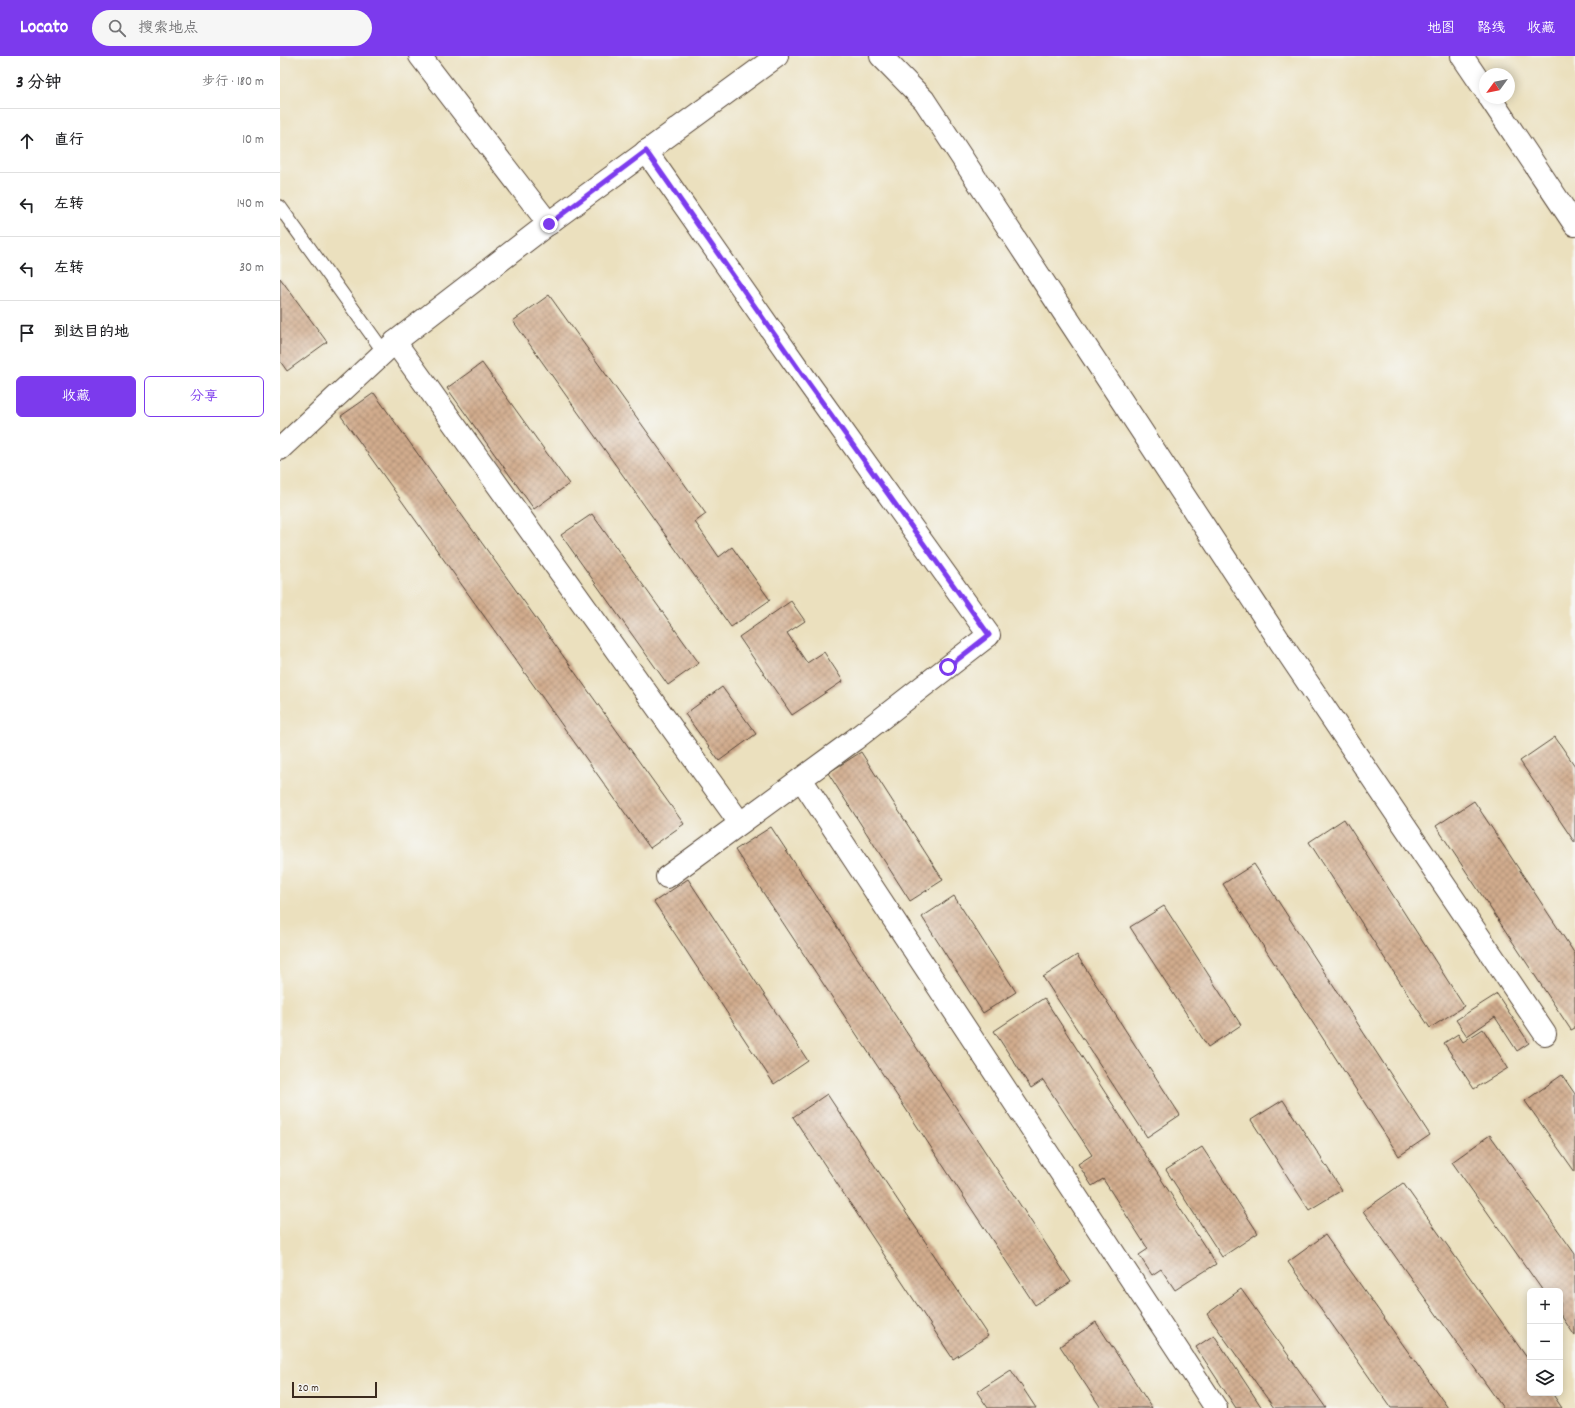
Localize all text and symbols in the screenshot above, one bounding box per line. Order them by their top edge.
search box [92,10,372,46]
text: Locato [20,15,68,42]
icon: search [106,17,128,39]
text: 搜索地点 [138,18,198,40]
text: 地图 [1427,19,1455,39]
text: 路线 [1477,19,1505,39]
text: 收藏 [1527,19,1555,39]
north arrow [1479,68,1515,104]
text: 3 分钟 [16,72,61,96]
text: 步行 · 180 m [202,73,264,92]
icon: ahead [16,130,38,152]
text: 直行 [54,130,84,152]
text: 10 m [242,131,264,150]
icon: left [16,194,38,216]
text: 左转 [54,194,84,216]
text: 140 m [237,195,264,214]
route end [540,215,558,233]
icon: left [16,258,38,280]
text: 左转 [54,258,84,280]
text: 30 m [239,259,264,278]
icon: arrive [16,322,38,344]
text: 到达目的地 [54,322,129,344]
button: 收藏 [16,376,136,417]
button: 分享 [144,376,264,417]
route start [939,658,957,676]
map controls [1527,1288,1563,1396]
button: + [1527,1288,1563,1324]
button: − [1527,1324,1563,1360]
button: layers [1527,1360,1563,1396]
scale bar [292,1380,377,1399]
text: 20 m [298,1381,319,1397]

